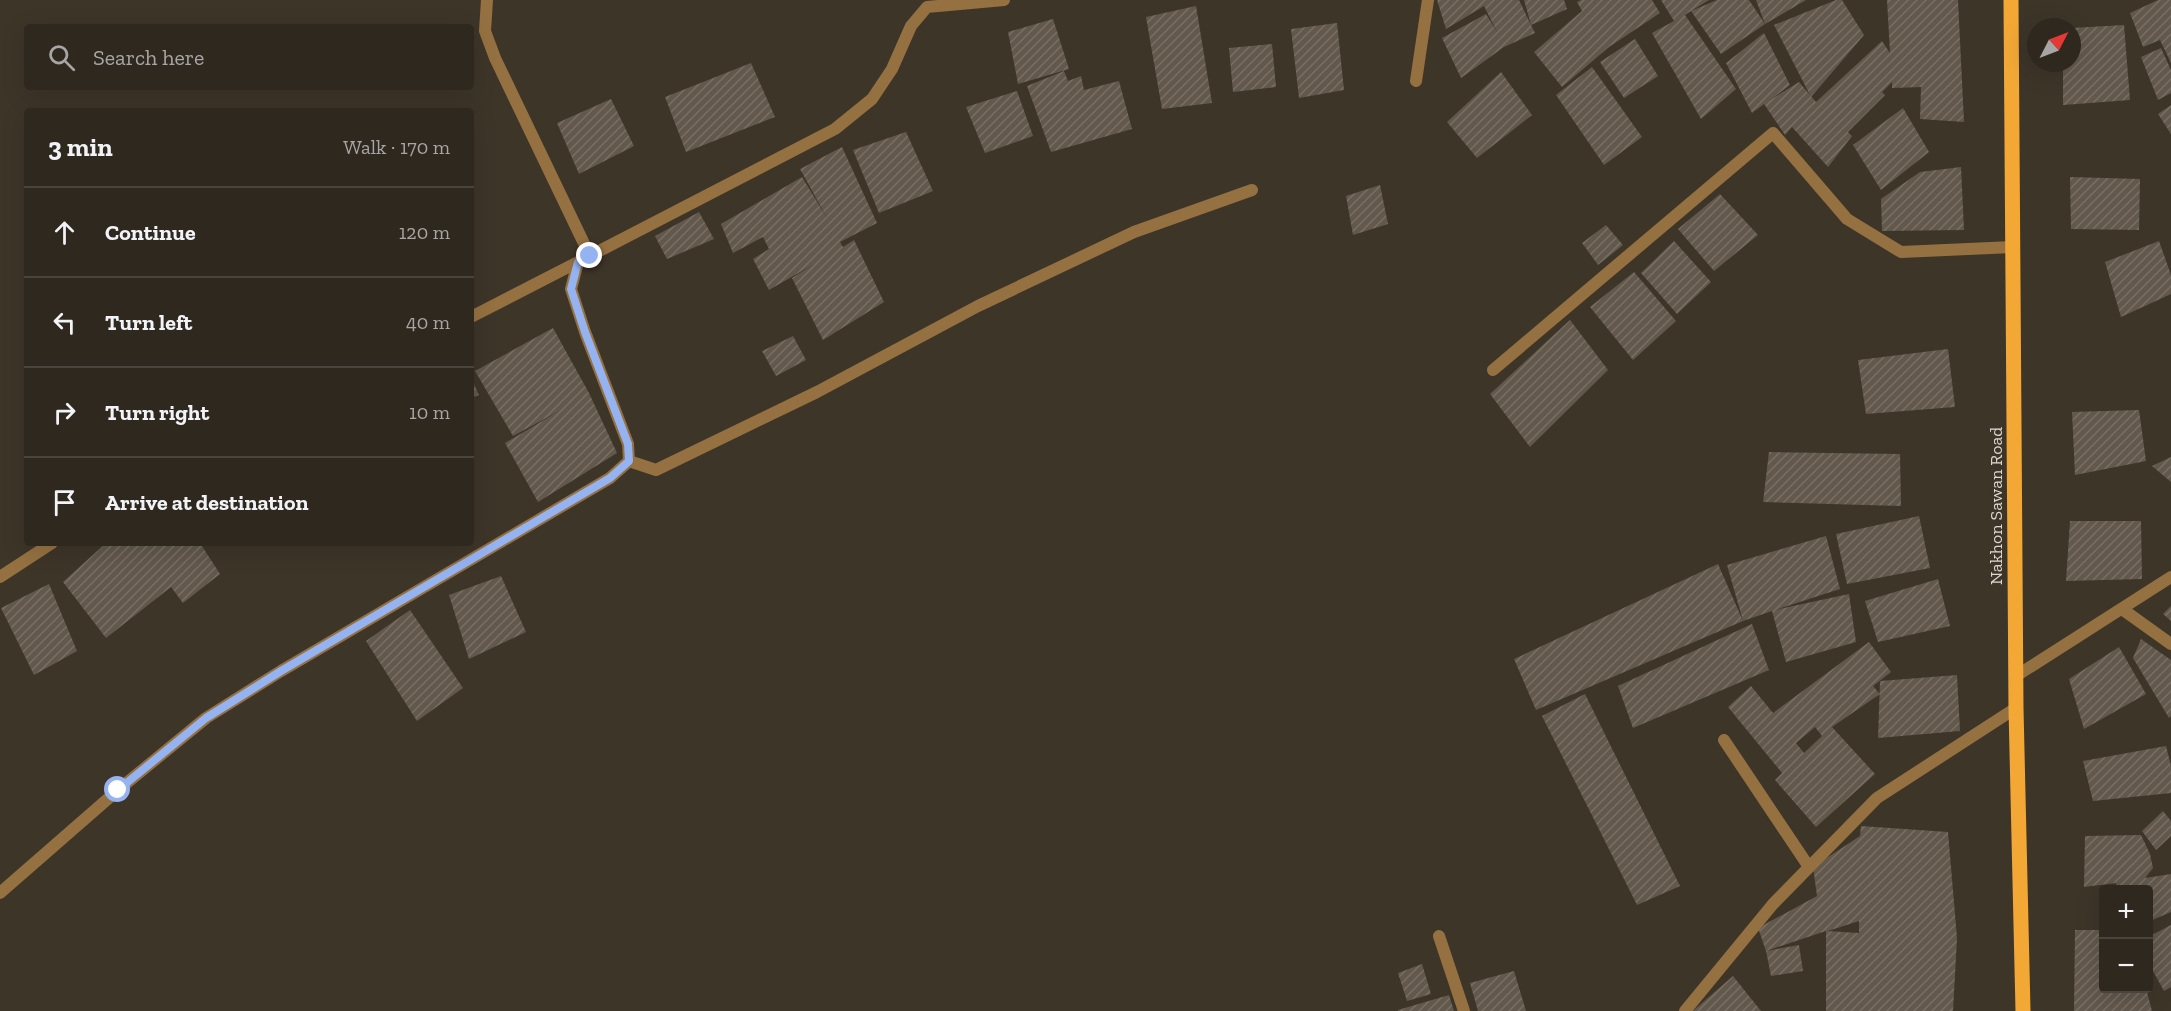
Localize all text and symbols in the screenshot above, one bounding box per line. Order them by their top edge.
north arrow [2027,18,2081,72]
search box [24,24,474,90]
icon: search [45,41,78,74]
text: Search here [93,44,204,71]
text: 3 min [48,131,113,163]
text: Walk · 170 m [343,135,450,159]
icon: ahead [48,216,81,249]
text: Continue [105,219,196,246]
text: 120 m [399,220,450,244]
route end [576,242,602,268]
icon: left [48,306,81,339]
text: Turn left [105,309,192,336]
text: 40 m [406,310,450,334]
icon: right [48,396,81,429]
text: Turn right [105,399,209,426]
text: 10 m [409,400,450,424]
street label: Nakhon Sawan Road [1985,427,2007,585]
icon: arrive [48,486,81,519]
text: Arrive at destination [105,489,308,516]
route start [104,776,130,802]
map controls [2099,885,2153,993]
button: + [2099,885,2153,939]
button: − [2099,939,2153,993]

